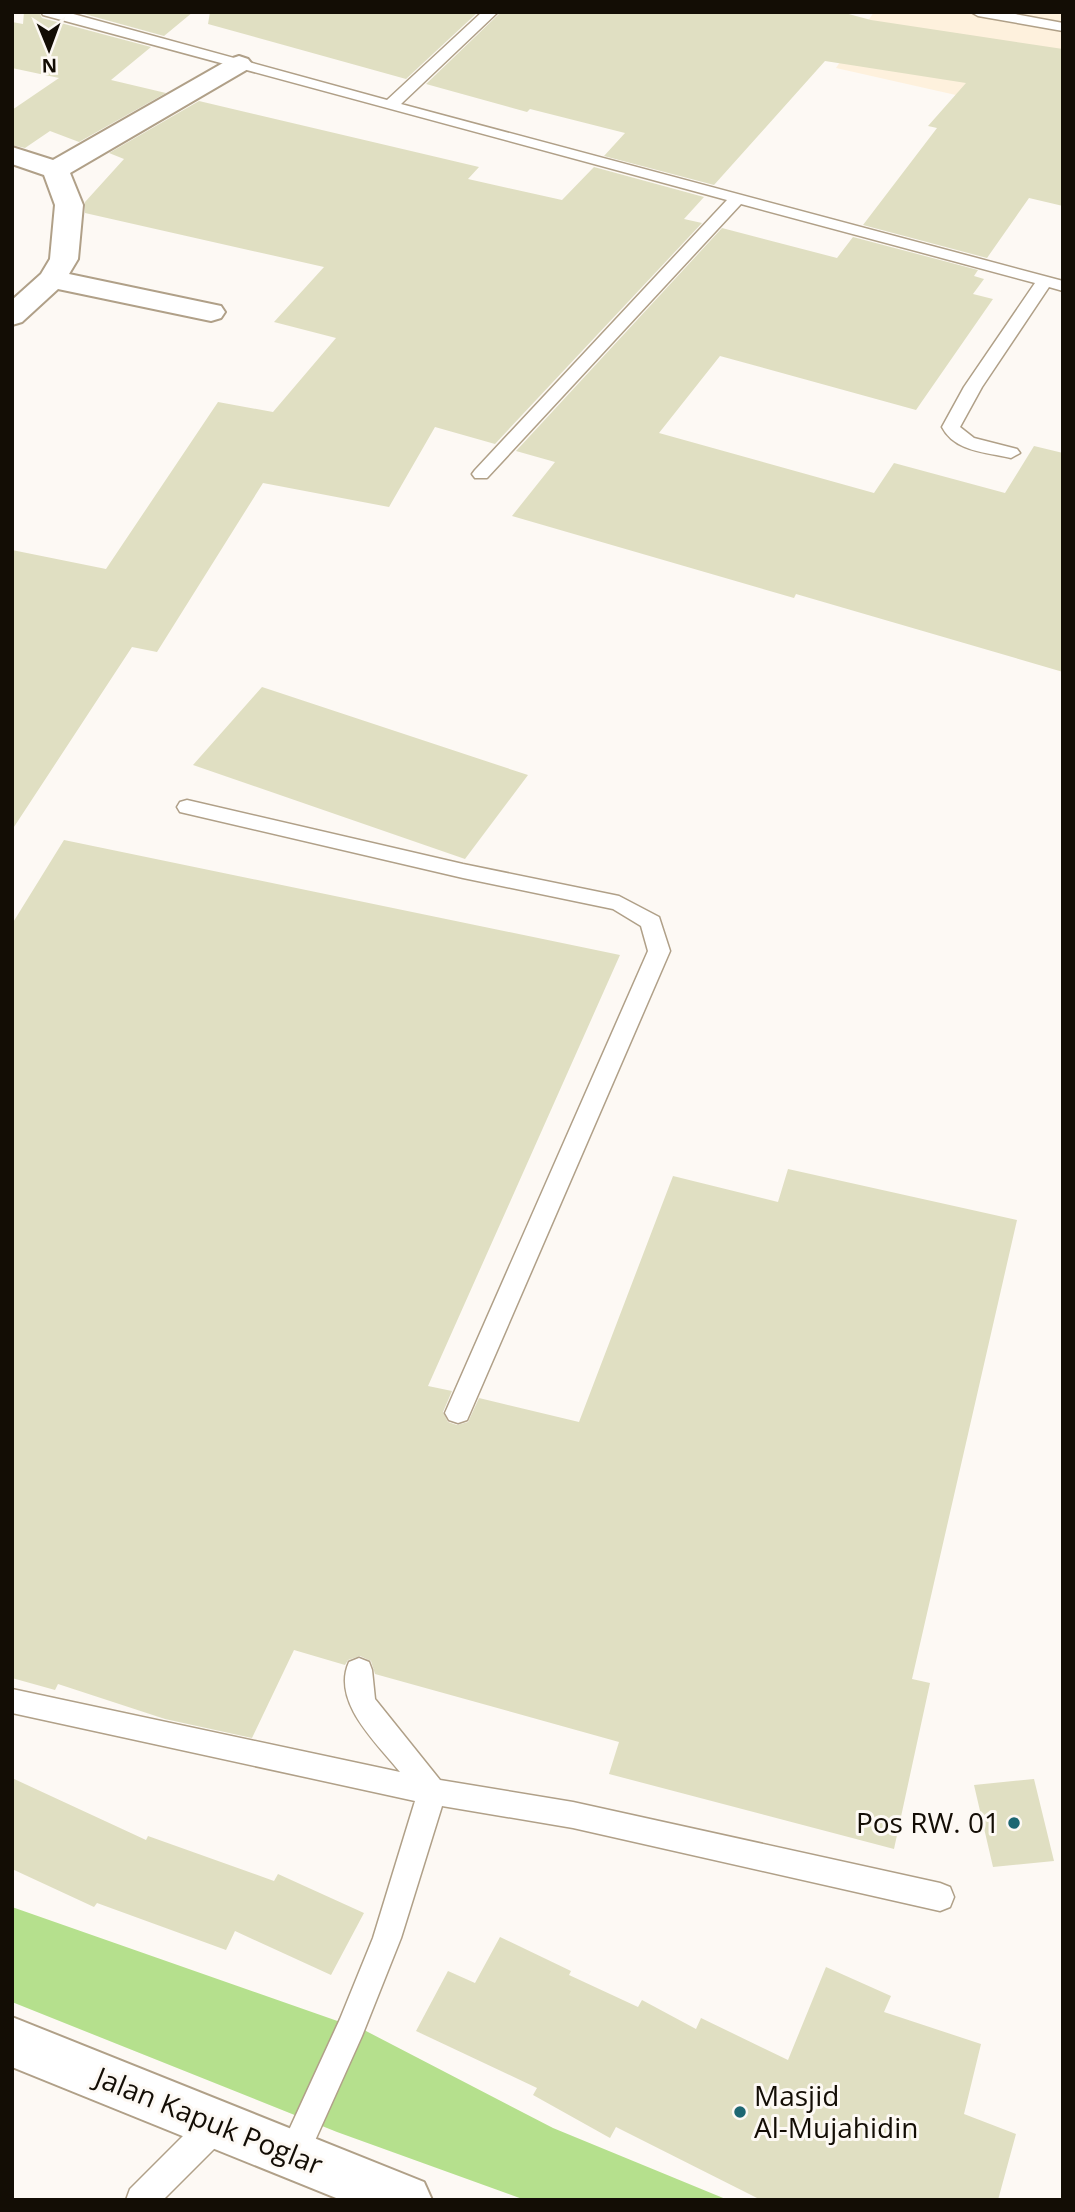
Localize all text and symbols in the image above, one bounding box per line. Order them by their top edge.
north arrow [14,14,84,84]
text: N [41,53,57,79]
place label: Pos RW. 01 [856,1803,1000,1841]
marker: Pos RW. 01 [1006,1815,1022,1831]
street label: Jalan Kapuk Poglar [87,2056,329,2183]
place label: Masjid Al-Mujahidin [754,2076,918,2146]
marker: Masjid Al-Mujahidin [732,2104,748,2120]

